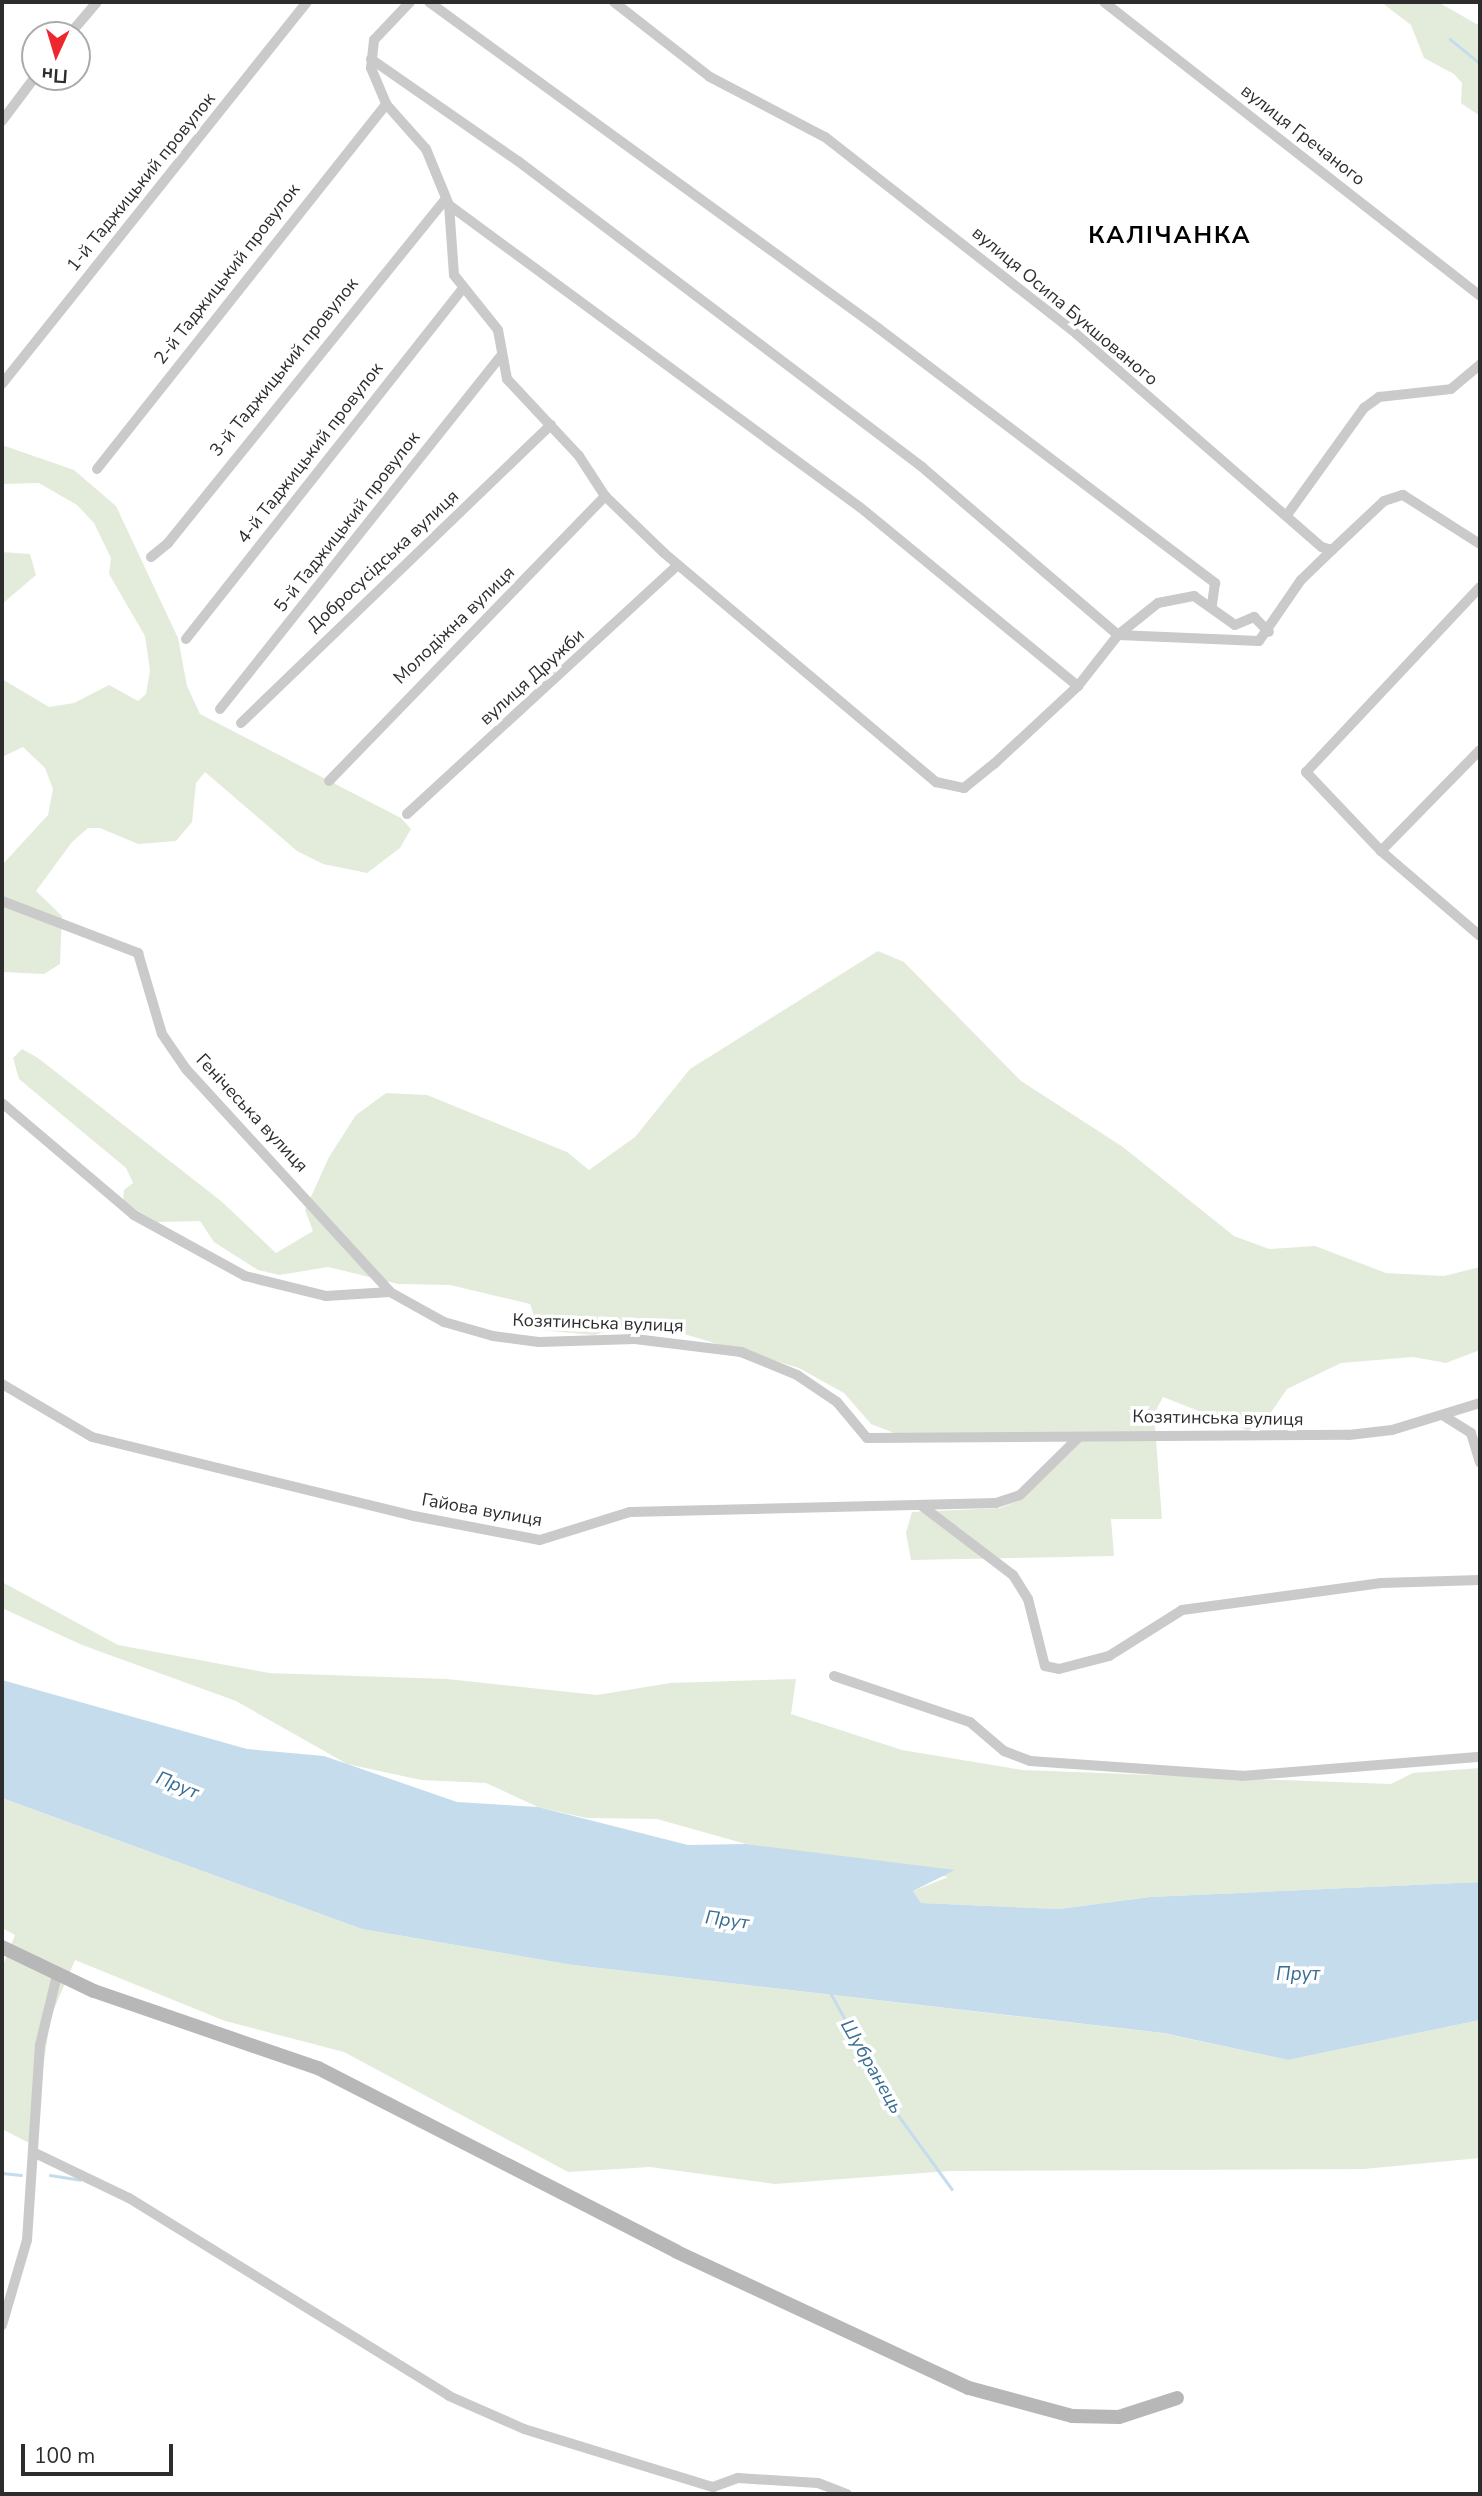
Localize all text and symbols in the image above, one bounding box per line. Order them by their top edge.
north arrow [21,21,91,91]
text: Пн [41,61,69,89]
street label: вулиця Гречаного [1237,80,1369,190]
street label: 1-й Таджицький провулок [62,88,220,276]
street label: 2-й Таджицький провулок [150,179,304,369]
street label: вулиця Осипа Букшованого [968,222,1162,390]
district label: КАЛІЧАНКА [1089,222,1251,250]
street label: 3-й Таджицький провулок [205,273,363,461]
street label: 4-й Таджицький провулок [233,358,387,548]
street label: 5-й Таджицький провулок [270,427,424,617]
street label: Добросусідська вулиця [303,485,463,637]
street label: Молодіжна вулиця [389,562,519,688]
street label: вулиця Дружби [475,624,589,730]
street label: Генічеська вулиця [192,1049,312,1177]
street label: Козятинська вулиця [512,1309,684,1337]
street label: Козятинська вулиця [1132,1406,1304,1430]
street label: Гайова вулиця [420,1489,544,1531]
water label: Прут [152,1767,202,1805]
water label: Прут [704,1907,750,1935]
water label: Прут [1276,1964,1320,1986]
water label: Шубранець [835,2016,907,2118]
scale bar [24,2430,177,2474]
text: 100 m [34,2442,95,2470]

